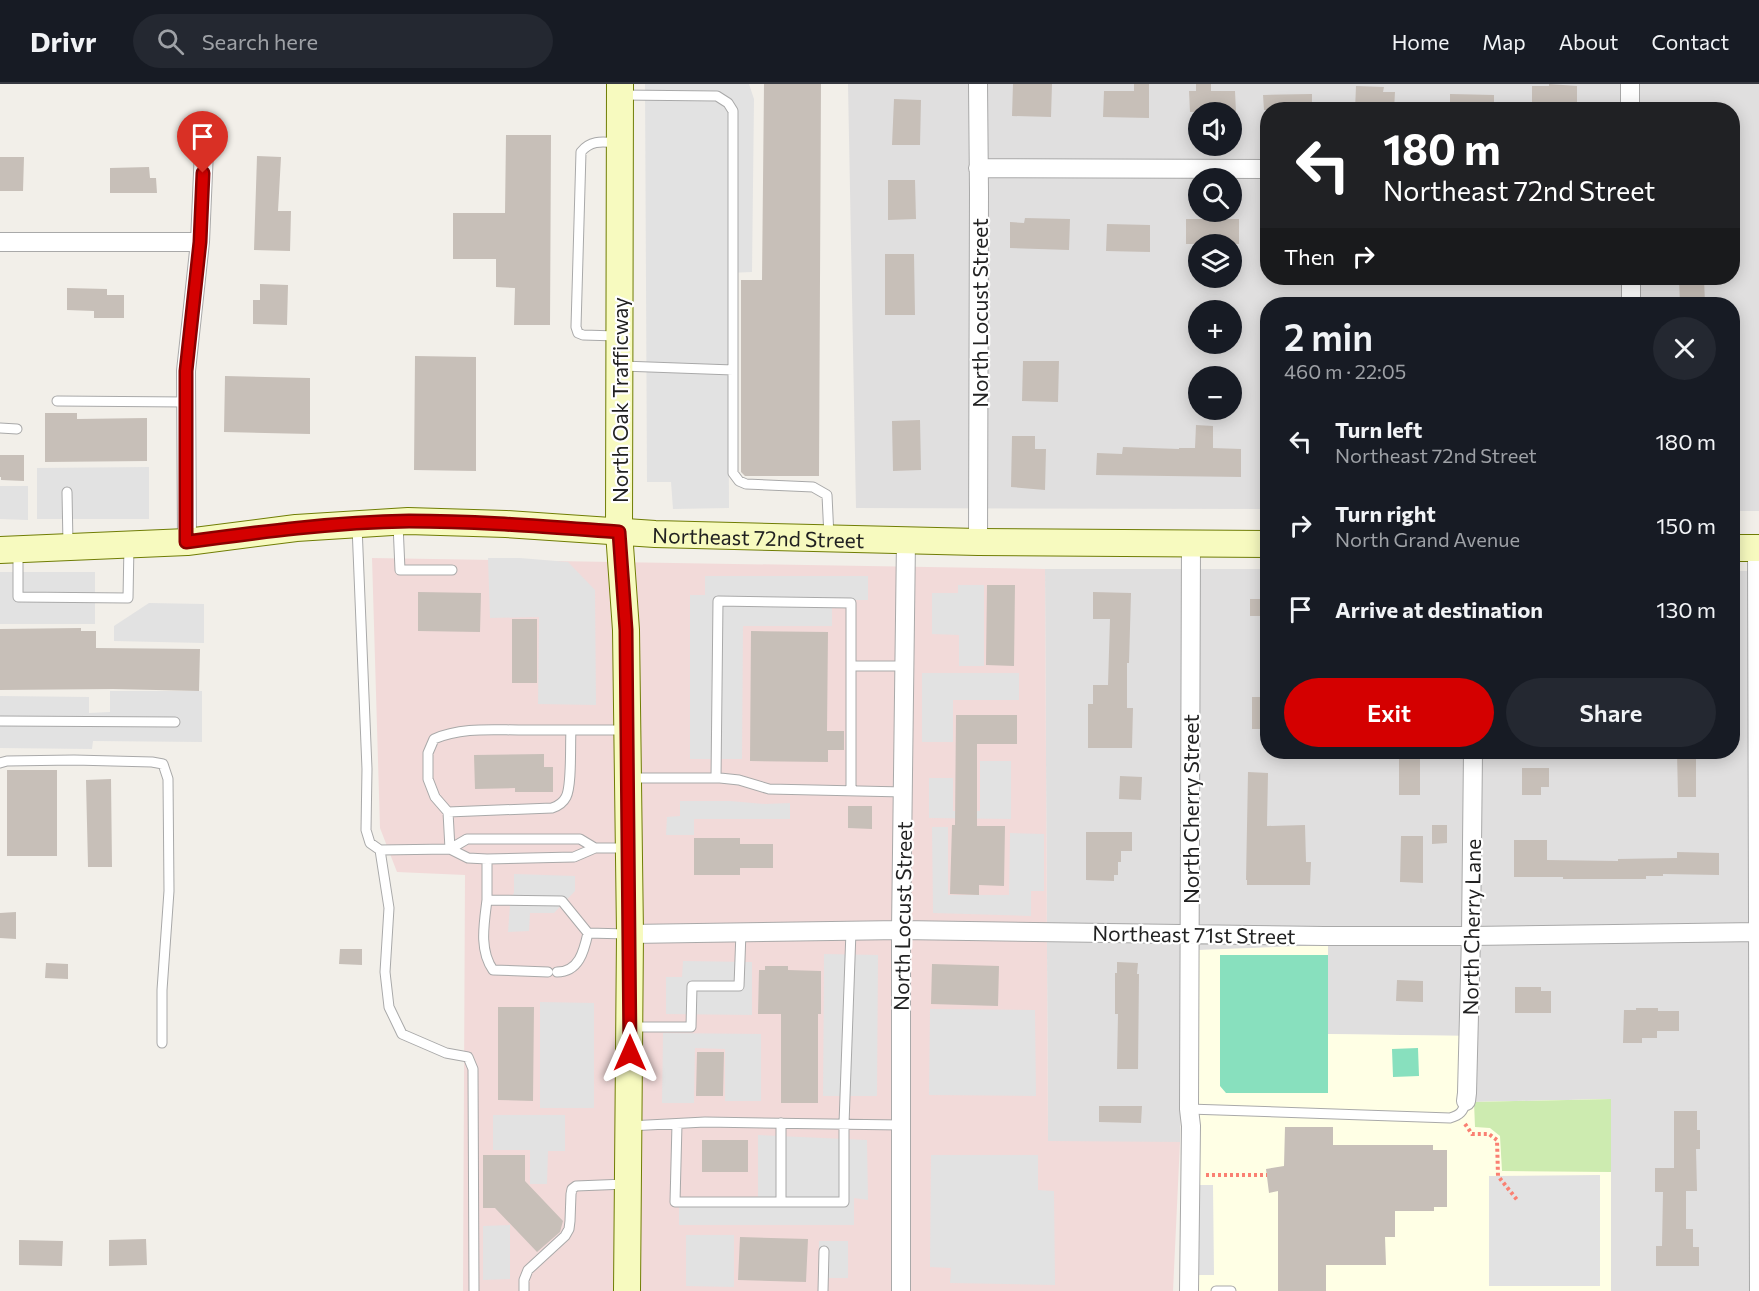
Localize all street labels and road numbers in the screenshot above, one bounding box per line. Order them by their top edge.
street label: North Locust Street [967,218,992,408]
street label: North Oak Trafficway [607,297,632,503]
street label: Northeast 72nd Street [652,521,865,552]
street label: North Cherry Street [1178,714,1203,904]
street label: North Locust Street [888,821,916,1011]
street label: North Cherry Lane [1457,838,1485,1016]
street label: Northeast 71st Street [1092,920,1296,948]

